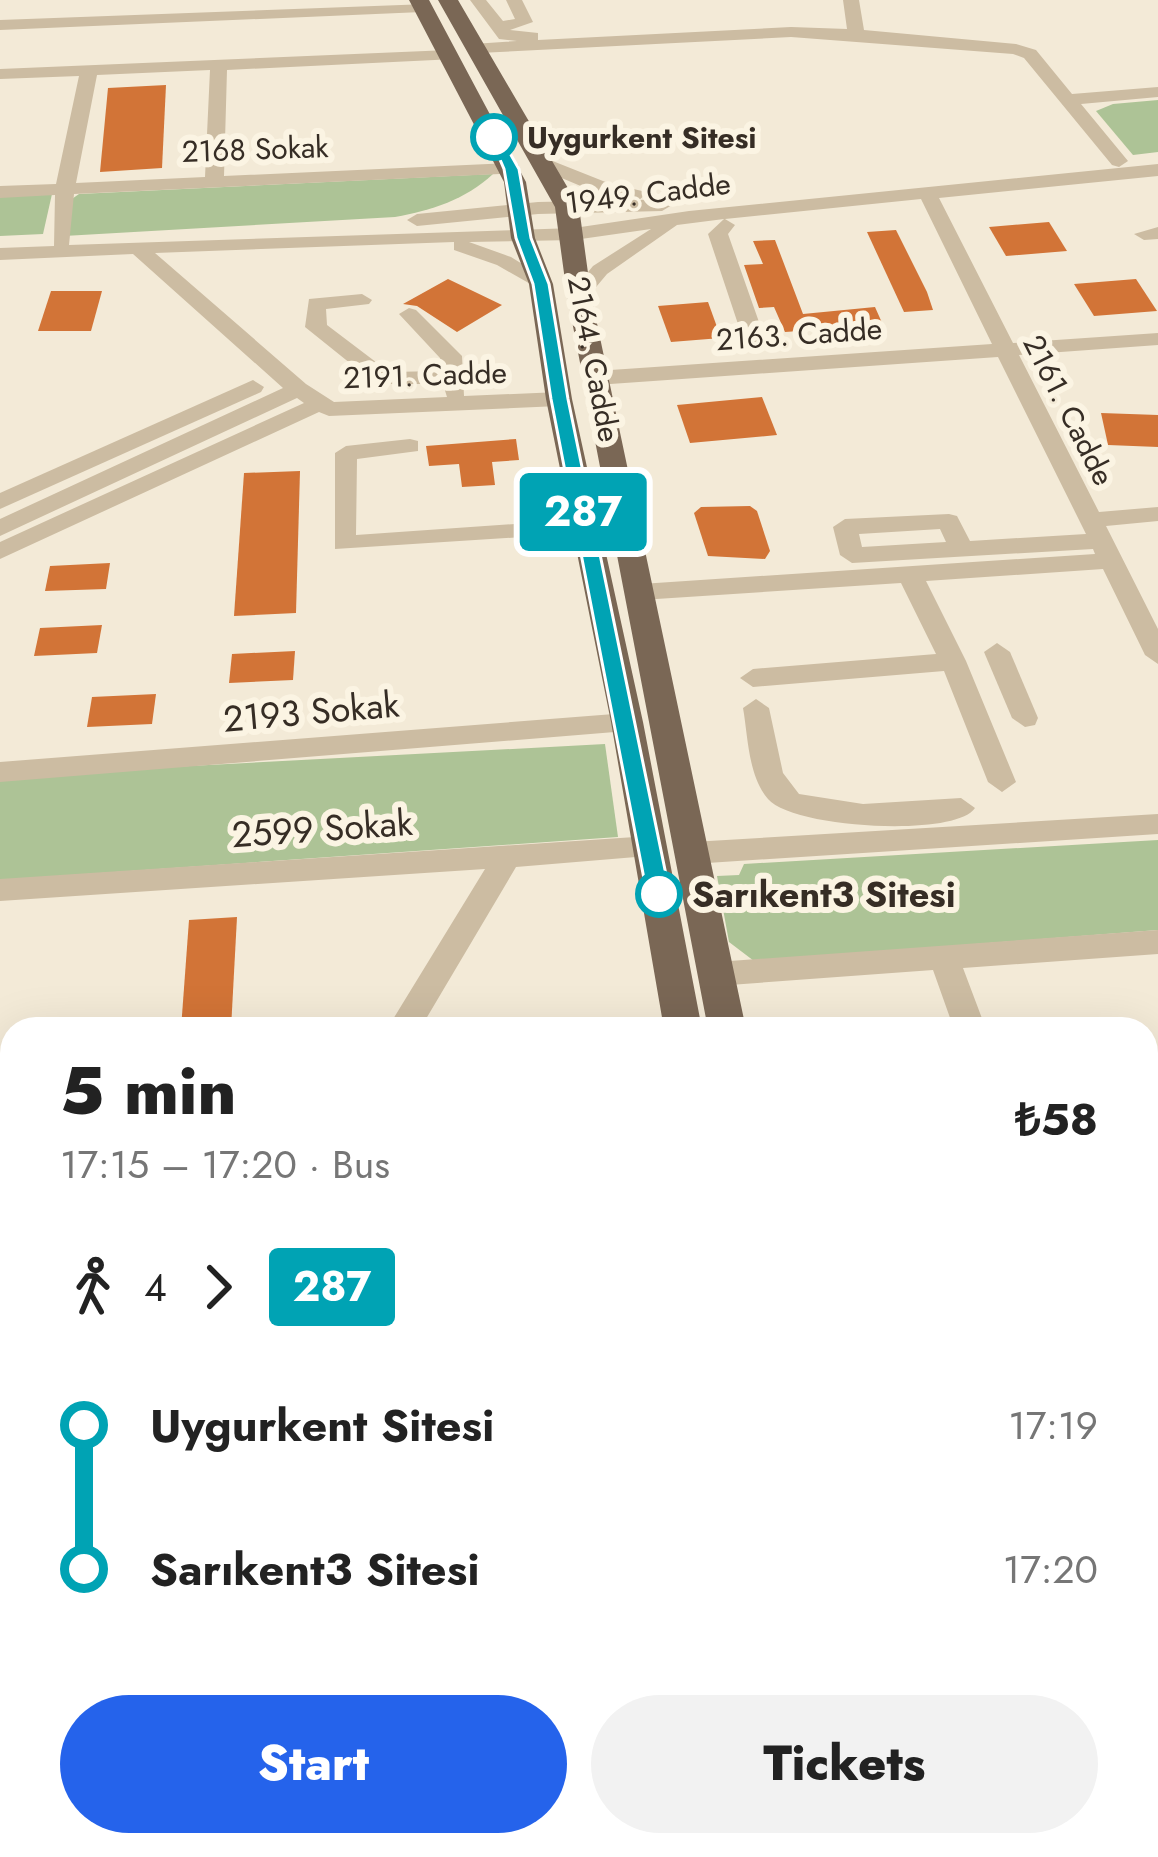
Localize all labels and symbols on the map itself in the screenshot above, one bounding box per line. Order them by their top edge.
marker: Uygurkent Sitesi [472,115,516,159]
place label: Uygurkent Sitesi [527,116,757,159]
street label: 2168 Sokak [181,125,330,173]
street label: 1949. Cadde [563,162,733,224]
street label: 2164. Cadde [557,272,631,446]
street label: 2163. Cadde [714,307,884,361]
street label: 2161. Cadde [1013,327,1125,493]
street label: 2191. Cadde [342,351,508,399]
line badge: 287 [514,473,652,551]
street label: 2193 Sokak [221,677,401,745]
street label: 2599 Sokak [230,796,414,860]
place label: Sarıkent3 Sitesi [692,868,956,920]
marker: Sarıkent3 Sitesi [637,872,681,916]

